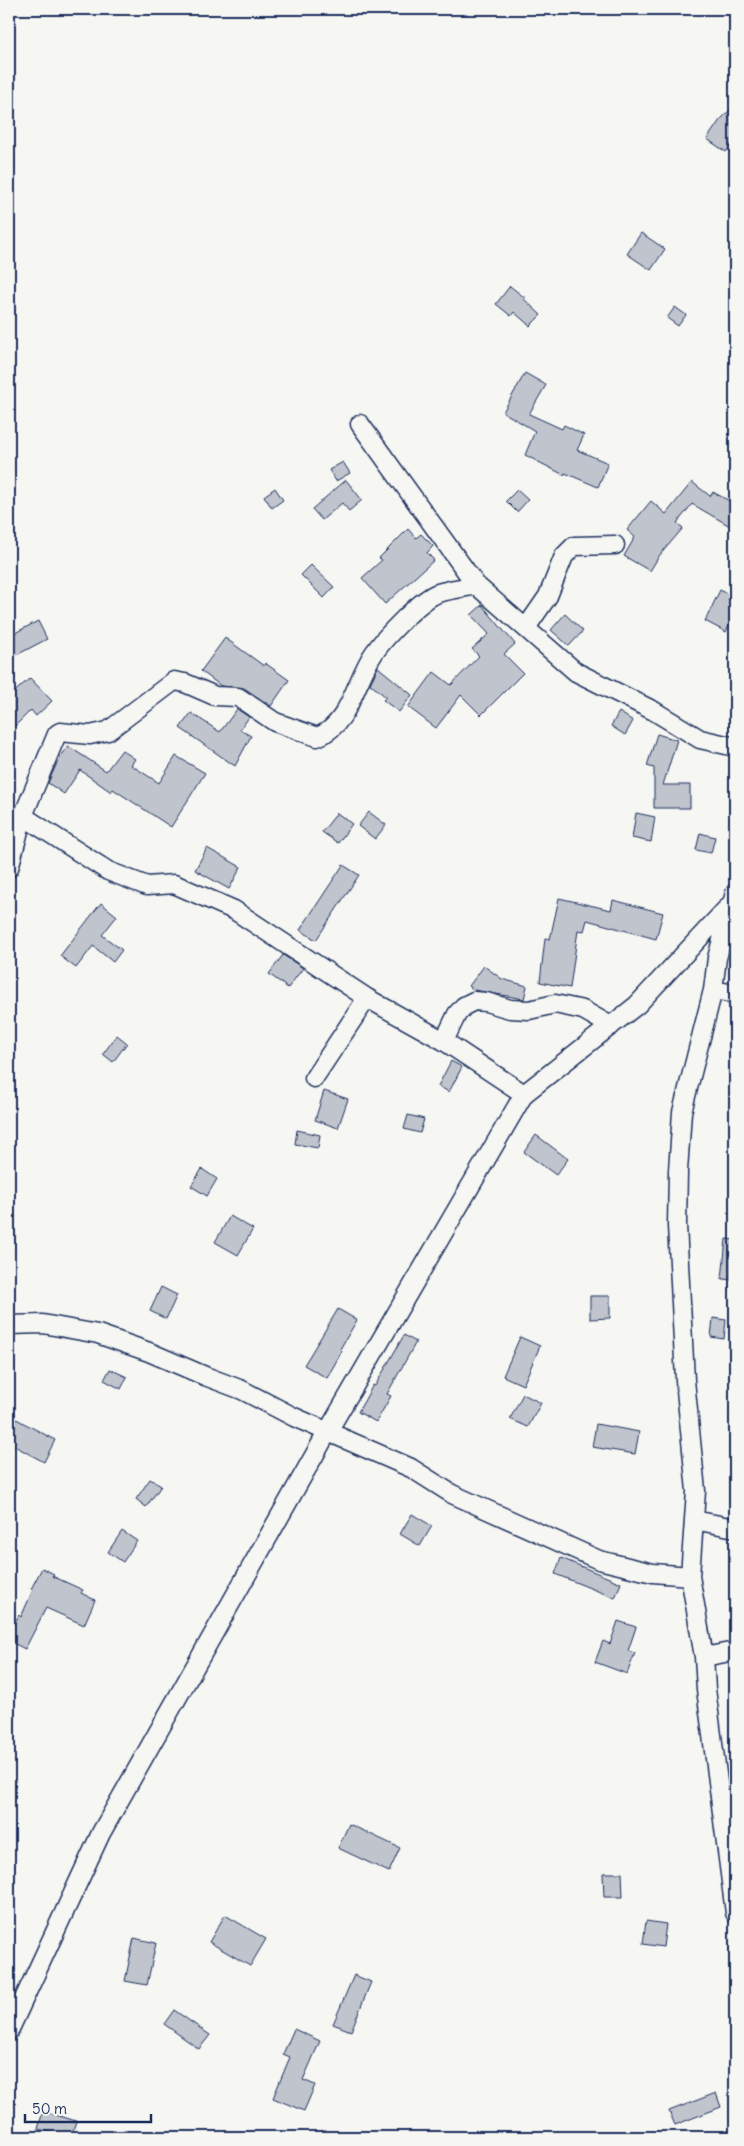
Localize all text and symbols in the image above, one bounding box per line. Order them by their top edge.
scale bar [25,2091,151,2123]
text: 50 m [32,2099,67,2118]

